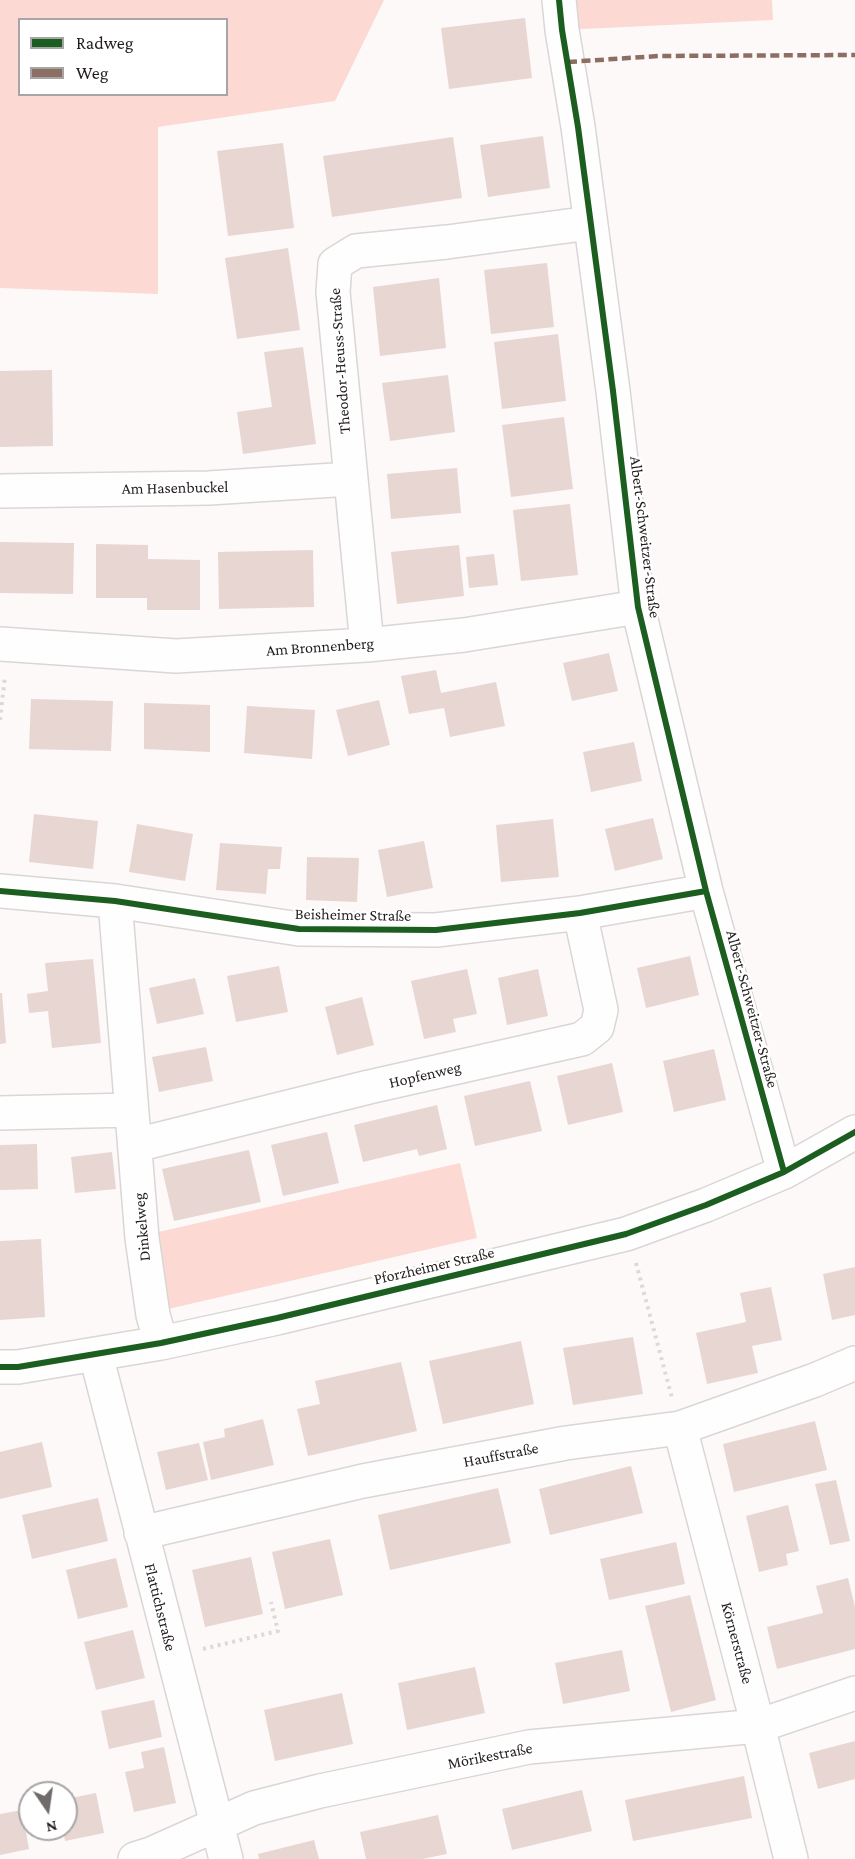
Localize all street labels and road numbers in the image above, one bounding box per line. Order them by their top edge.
street label: Theodor-Heuss-Straße [325,287,355,435]
street label: Albert-Schweitzer-Straße [626,455,664,619]
street label: Am Hasenbuckel [121,477,229,499]
street label: Am Bronnenberg [265,634,375,660]
street label: Beisheimer Straße [295,904,411,926]
street label: Albert-Schweitzer-Straße [722,928,782,1090]
street label: Hopfenweg [387,1057,463,1093]
street label: Dinkelweg [129,1192,155,1262]
street label: Pforzheimer Straße [372,1243,496,1289]
street label: Hauffstraße [462,1438,540,1472]
street label: Flattichstraße [140,1561,180,1653]
street label: Körnerstraße [717,1600,757,1686]
street label: Mörikestraße [446,1738,534,1774]

